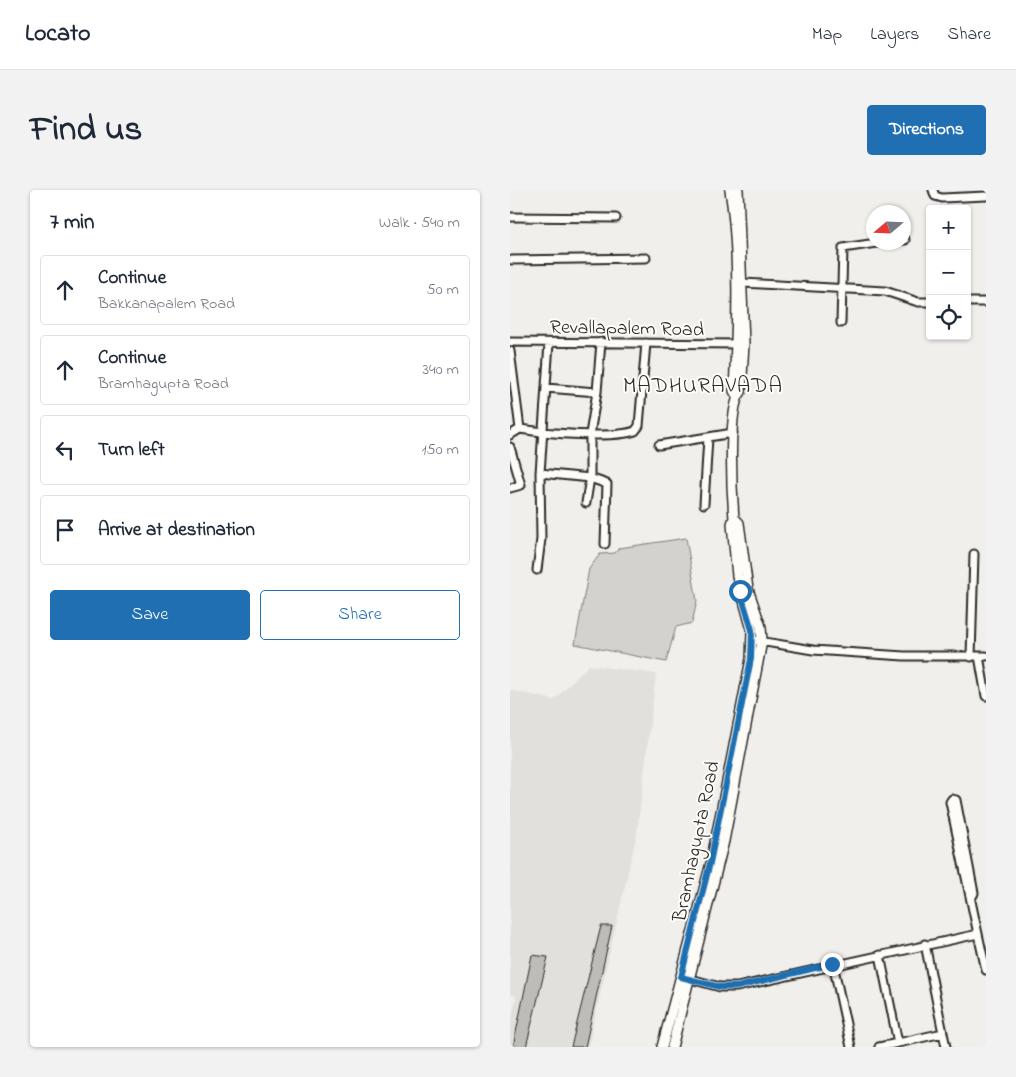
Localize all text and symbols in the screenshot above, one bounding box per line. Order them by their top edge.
text: Locato [25,17,91,52]
text: Map [812,22,842,48]
text: Layers [870,22,920,48]
text: Share [948,22,991,48]
text: Find us [30,105,142,156]
button: Directions [867,105,986,155]
north arrow [866,205,911,250]
map controls [926,205,971,340]
button: + [926,205,971,250]
text: 7 min [50,208,94,238]
text: Walk · 540 m [379,211,460,235]
button: − [926,250,971,295]
text: Continue [98,265,166,292]
icon: ahead [51,276,79,304]
text: 50 m [427,278,459,302]
text: Bakkanapalem Road [98,292,235,316]
button: locate [926,295,971,340]
street label: Revallapalem Road [550,314,704,345]
text: Continue [98,345,166,372]
icon: ahead [51,356,79,384]
text: 340 m [422,358,459,382]
district label: MADHURAVADA [623,371,783,403]
text: Bramhagupta Road [98,372,229,396]
icon: left [51,436,79,464]
text: Turn left [98,437,165,464]
text: 150 m [421,438,459,462]
icon: arrive [51,516,79,544]
text: Arrive at destination [98,517,255,544]
route start [729,580,752,603]
button: Save [50,590,250,640]
button: Share [260,590,460,640]
street label: Bramhagupta Road [666,759,730,926]
route end [821,953,844,976]

